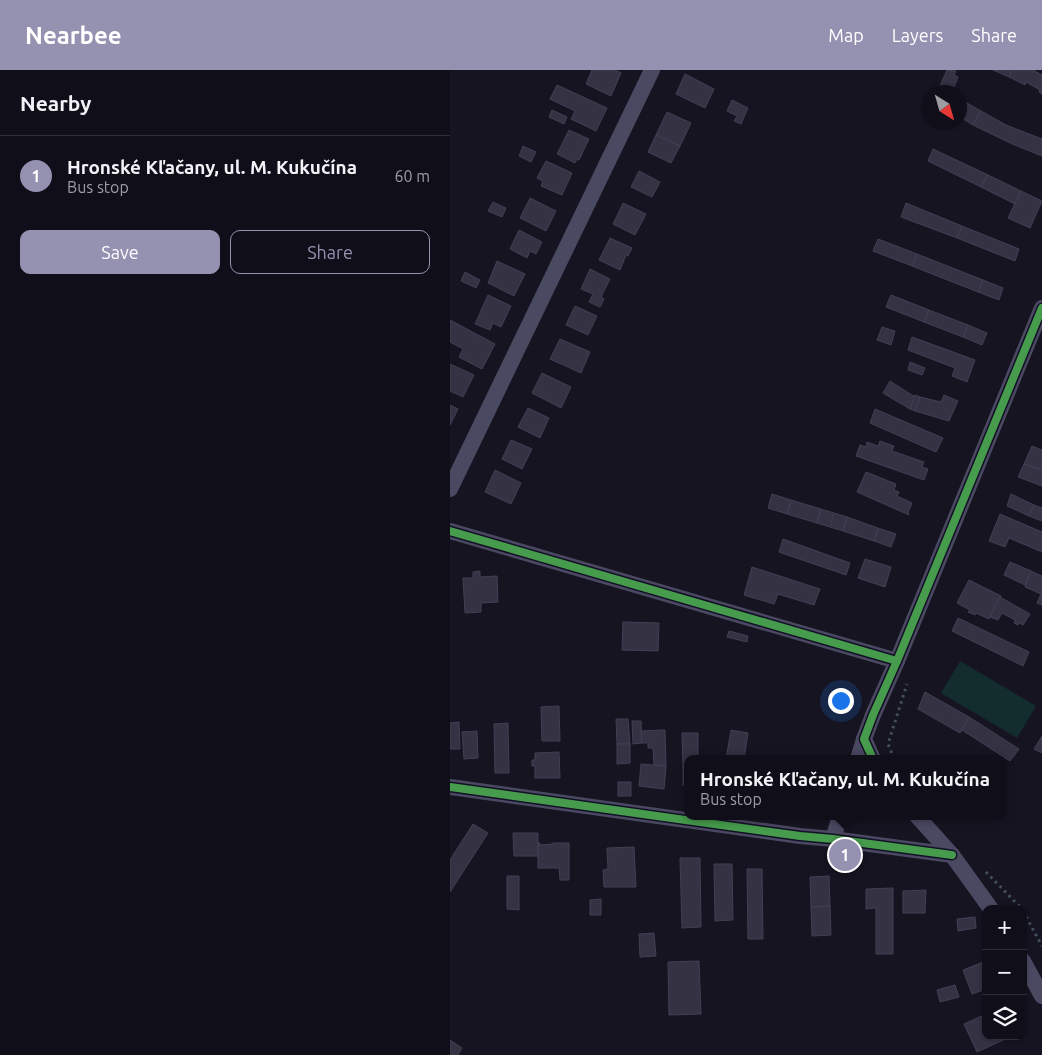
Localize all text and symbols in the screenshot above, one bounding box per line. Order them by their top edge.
text: Nearbee [25,22,122,49]
text: Map [828,25,864,45]
text: Layers [892,25,943,45]
text: Share [971,25,1017,45]
north arrow [922,85,967,130]
text: Nearby [20,91,91,115]
text: Hronské Kľačany, ul. M. Kukučína [67,156,357,178]
text: 1 [31,167,41,185]
text: 60 m [394,167,430,185]
text: Bus stop [67,178,129,196]
button: Save [20,230,220,274]
button: Share [230,230,430,274]
your location [828,688,854,714]
popup [684,755,1006,820]
text: Hronské Kľačany, ul. M. Kukučína [700,768,990,790]
text: Bus stop [700,790,762,808]
pin: 1 [829,836,861,874]
map controls [982,905,1027,1040]
button: + [982,905,1027,950]
button: − [982,950,1027,995]
button: layers [982,995,1027,1040]

